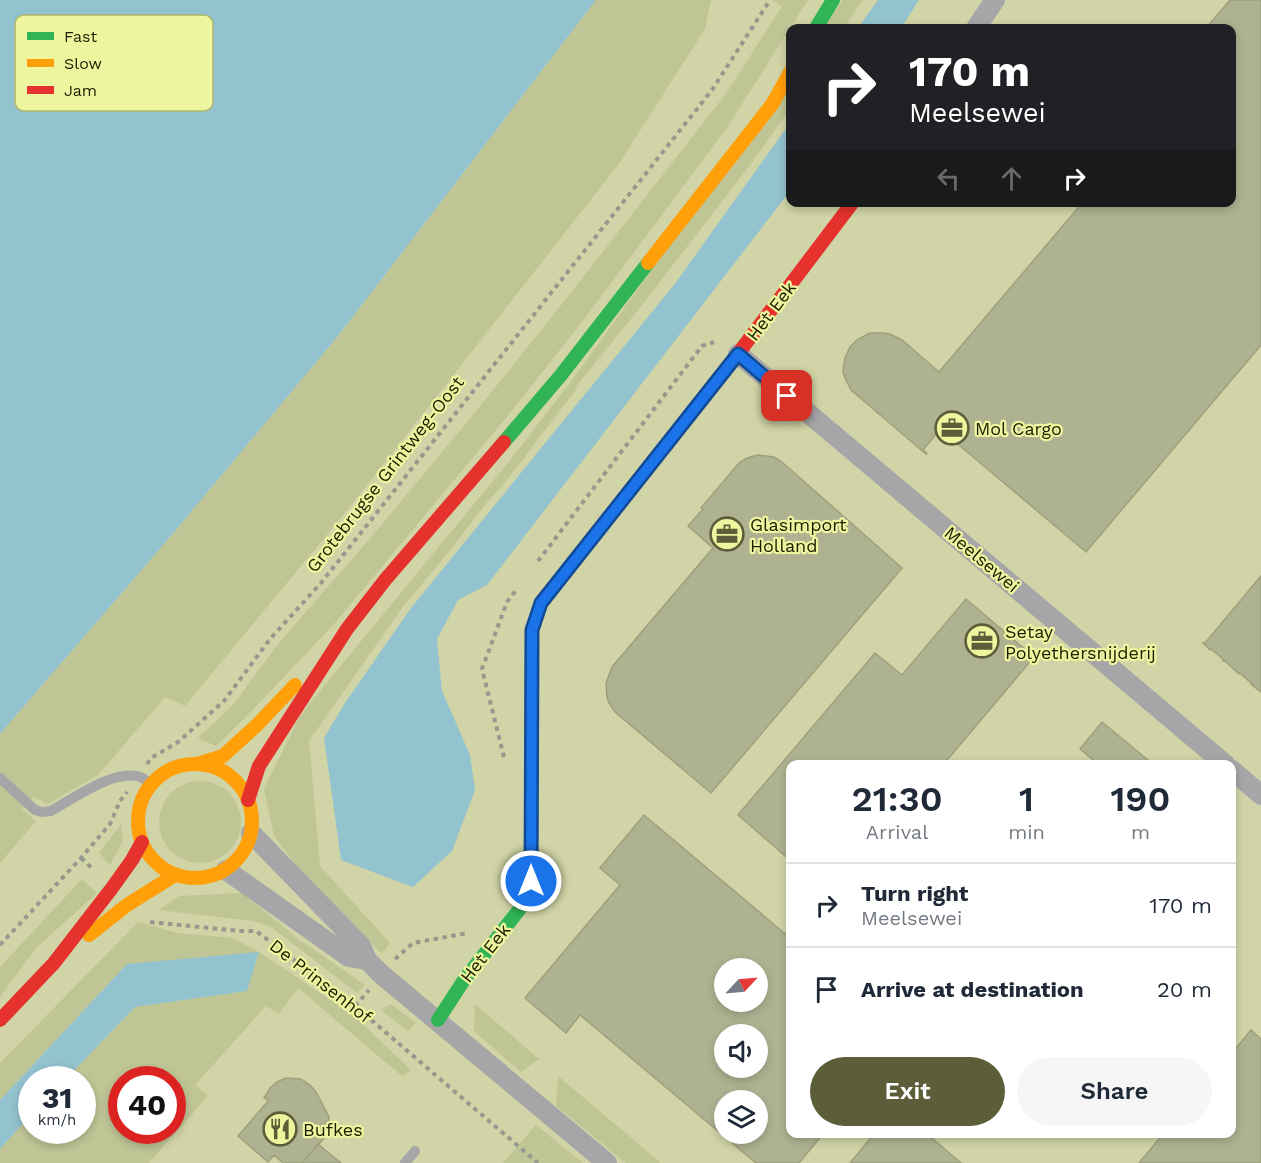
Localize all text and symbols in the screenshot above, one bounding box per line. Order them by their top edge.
legend [15,15,213,111]
text: Fast [64,27,97,46]
text: 170 m [909,47,1030,96]
icon: right [810,48,888,126]
text: Slow [64,54,102,73]
text: Jam [64,81,97,100]
text: Meelsewei [909,97,1046,129]
icon: left [932,162,965,195]
icon: ahead [995,162,1028,195]
icon: right [1058,162,1091,195]
street label: Het Eek [742,277,800,345]
pin [761,370,812,421]
street label: Grotebrugse Grintweg-Oost [302,371,468,576]
icon: arrive [770,379,803,412]
office icon: Mol Cargo [934,410,970,446]
place label: Mol Cargo [975,418,1062,439]
place label: Glasimport Holland [750,514,847,556]
office icon: Glasimport Holland [709,516,745,552]
street label: Meelsewei [940,522,1024,596]
place label: Setay Polyethersnijderij [1005,621,1156,663]
office icon: Setay Polyethersnijderij [964,623,1000,659]
text: 21:30 [851,778,943,820]
text: 1 [1019,778,1034,820]
text: 190 [1110,778,1170,820]
text: Arrival [866,820,928,844]
text: min [1008,820,1045,844]
text: m [1131,820,1150,844]
position arrow [499,849,563,913]
text: Turn right [861,881,968,906]
icon: right [810,889,843,922]
text: 170 m [1149,893,1212,918]
text: Meelsewei [861,906,962,930]
street label: Het Eek [456,920,514,986]
street label: De Prinsenhof [266,935,376,1027]
north arrow [714,958,768,1012]
map controls [714,958,768,1144]
icon: arrive [810,973,843,1006]
text: Arrive at destination [861,977,1084,1002]
text: 20 m [1157,977,1212,1002]
button: sound [714,1024,768,1078]
button: Exit [810,1057,1005,1126]
button: Share [1017,1057,1212,1126]
speed limit sign: 40 [108,1066,186,1144]
text: 31 [42,1080,72,1115]
button: layers [714,1090,768,1144]
text: km/h [38,1111,76,1129]
restaurant icon: Bufkes [262,1111,298,1147]
place label: Bufkes [303,1119,363,1140]

